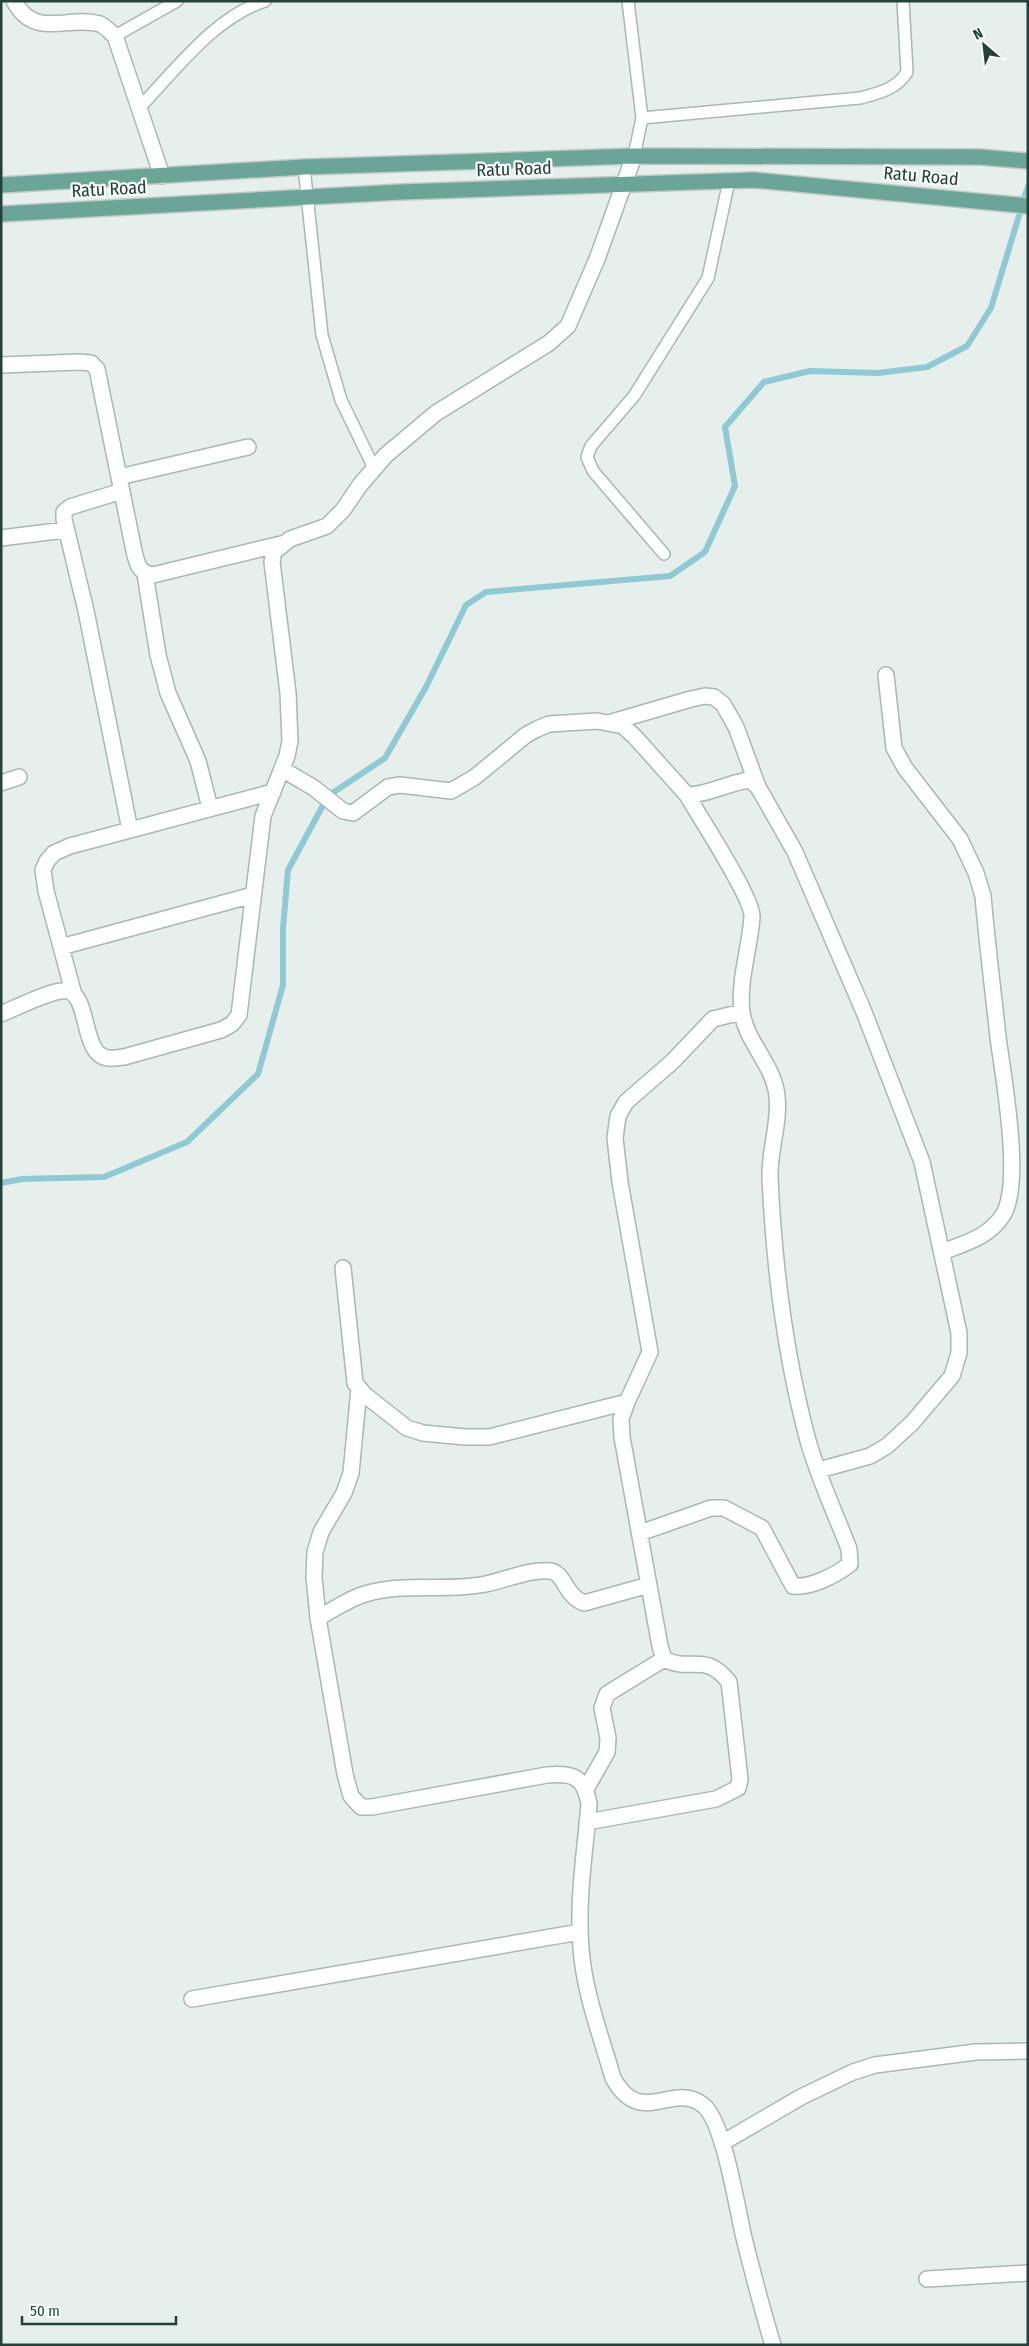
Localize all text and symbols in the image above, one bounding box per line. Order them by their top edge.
north arrow [959,20,1009,70]
text: N [970,24,986,43]
street label: Ratu Road [476,157,552,181]
street label: Ratu Road [883,162,959,190]
street label: Ratu Road [71,176,147,202]
scale bar [22,2294,176,2326]
text: 50 m [30,2302,60,2320]

